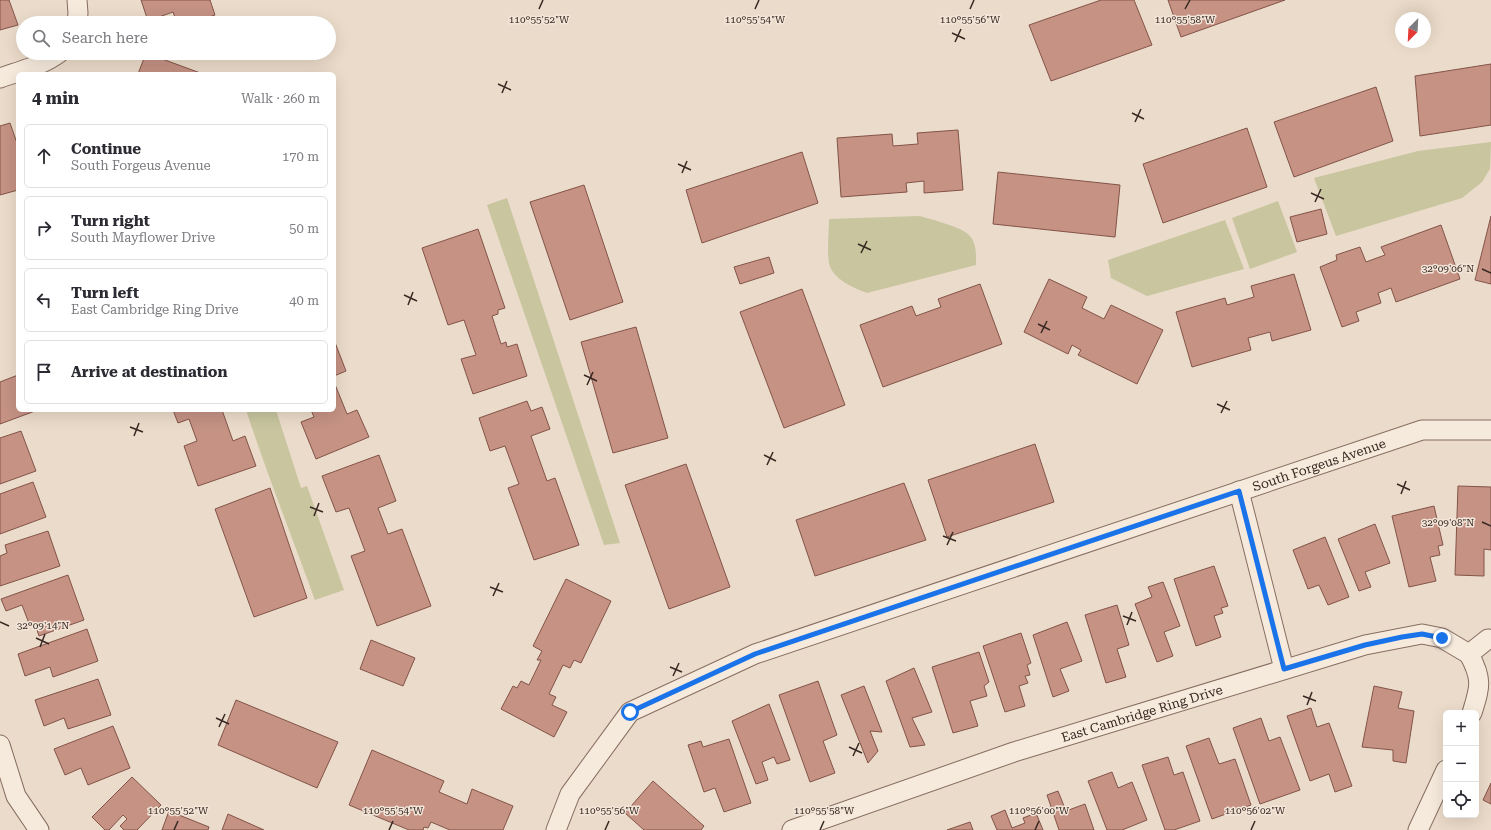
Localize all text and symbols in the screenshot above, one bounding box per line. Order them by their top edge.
north arrow [1395,12,1431,48]
text: 110°55'52"W [509,14,570,25]
text: 110°55'54"W [725,14,786,25]
text: 110°55'56"W [940,14,1001,25]
text: 110°55'58"W [1155,14,1216,25]
search box [16,16,336,60]
icon: search [30,27,52,49]
text: Search here [62,29,148,47]
text: 4 min [32,88,79,108]
text: Walk · 260 m [241,91,320,106]
text: Continue [71,140,141,158]
icon: ahead [33,145,55,167]
text: 170 m [282,149,319,164]
text: South Forgeus Avenue [71,158,211,173]
text: Turn right [71,212,150,230]
icon: right [33,217,55,239]
text: 50 m [289,221,319,236]
text: South Mayflower Drive [71,230,215,245]
text: 32°09'06"N [1422,263,1474,274]
text: Turn left [71,284,139,302]
icon: left [33,289,55,311]
text: 40 m [289,293,319,308]
text: East Cambridge Ring Drive [71,302,239,317]
icon: arrive [33,361,55,383]
text: Arrive at destination [71,363,227,381]
street label: South Forgeus Avenue [1251,436,1388,494]
text: 32°09'08"N [1422,517,1474,528]
text: 32°09'14"N [17,620,69,631]
route end [1433,629,1451,647]
street label: East Cambridge Ring Drive [1060,682,1224,745]
route start [621,703,639,721]
map controls [1443,710,1479,818]
button: + [1443,710,1479,746]
button: − [1443,746,1479,782]
button: locate [1443,782,1479,818]
text: 110°55'52"W [148,805,209,816]
text: 110°55'54"W [363,805,424,816]
text: 110°55'56"W [579,805,640,816]
text: 110°55'58"W [794,805,855,816]
text: 110°56'00"W [1009,805,1070,816]
text: 110°56'02"W [1225,805,1286,816]

